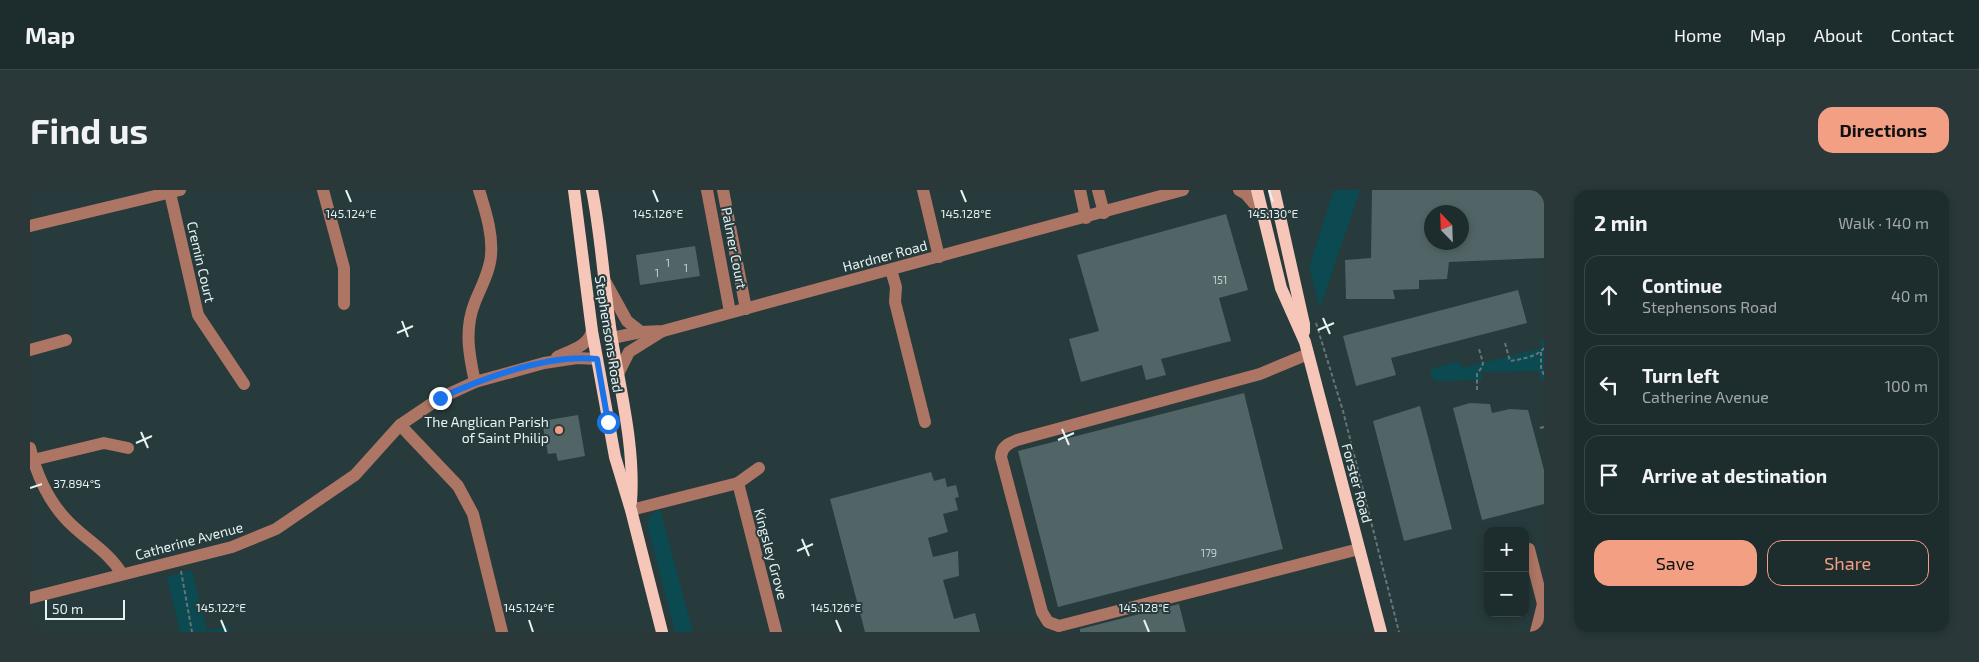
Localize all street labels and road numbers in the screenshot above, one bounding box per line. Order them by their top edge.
street label: Palmer Court [718,205,751,290]
street label: Cremin Court [184,220,219,304]
street label: Hardner Road [841,236,929,275]
street label: Stephensons Road [592,274,627,394]
street label: Forster Road [1339,441,1376,524]
street label: Kingsley Grove [751,506,792,601]
street label: Catherine Avenue [133,518,245,563]

